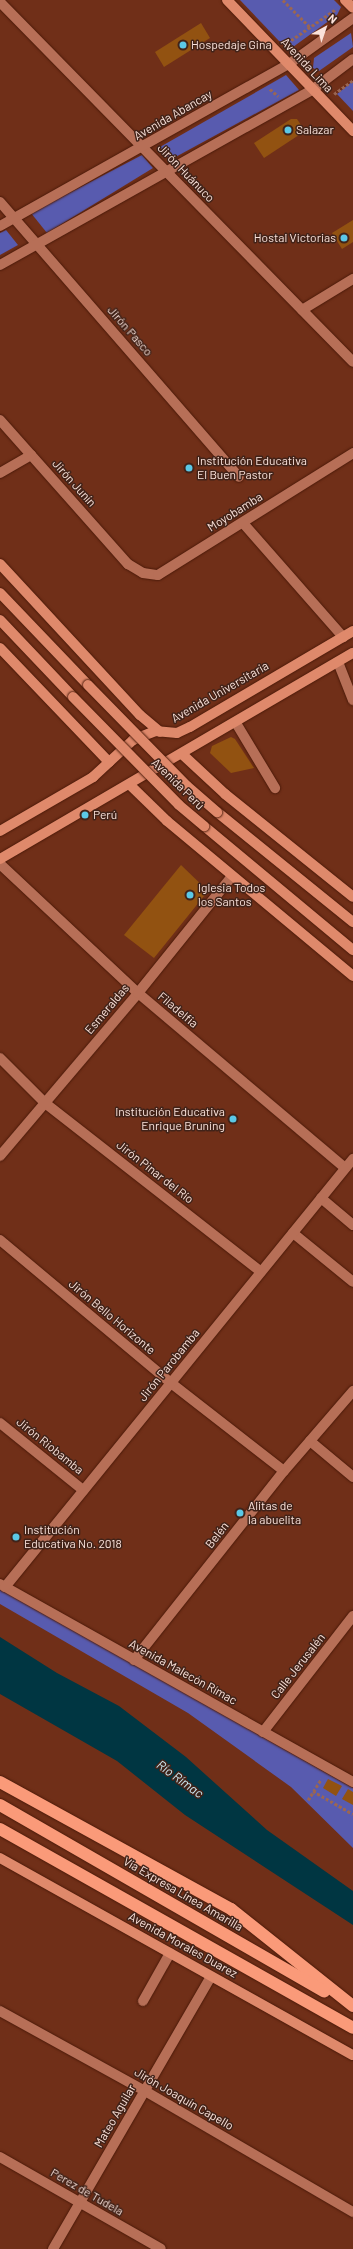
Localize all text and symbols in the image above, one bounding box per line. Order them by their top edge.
north arrow [305,8,345,48]
text: N [326,11,340,26]
street label: Avenida Lima [278,35,336,95]
place label: Hospedaje Gina [191,38,272,52]
marker: Hospedaje Gina [178,40,188,50]
street label: Avenida Abancay [131,87,215,143]
place label: Salazar [296,123,334,137]
marker: Salazar [283,125,293,135]
street label: Jirón Huánuco [155,141,217,205]
place label: Hostal Victorias [254,231,336,245]
marker: Hostal Victorias [339,233,349,243]
street label: Jirón Pasco [104,303,156,359]
place label: Institución Educativa El Buen Pastor [197,454,307,482]
street label: Jirón Junín [49,456,99,510]
marker: Institución Educativa El Buen Pastor [184,463,194,473]
street label: Moyobamba [205,489,265,535]
street label: Avenida Universitaria [169,658,271,726]
street label: Avenida Perú [149,755,207,813]
place label: Perú [93,808,117,822]
marker: Perú [80,810,90,820]
place label: Iglesia Todos los Santos [198,881,265,909]
marker: Iglesia Todos los Santos [185,890,195,900]
street label: Esmeraldas [82,981,132,1037]
street label: Filadelfia [155,989,201,1031]
place label: Institución Educativa Enrique Bruning [115,1105,225,1133]
marker: Institución Educativa Enrique Bruning [228,1114,238,1124]
street label: Jirón Pinar del Río [114,1137,196,1207]
street label: Jirón Bello Horizonte [66,1277,158,1357]
street label: Jirón Parobamba [135,1326,203,1404]
street label: Jirón Riobamba [14,1415,86,1477]
place label: Alitas de la abuelita [248,1499,301,1527]
marker: Alitas de la abuelita [235,1508,245,1518]
street label: Belén [202,1519,232,1551]
place label: Institución Educativa No. 2018 [24,1523,122,1551]
marker: Institución Educativa No. 2018 [11,1532,21,1542]
street label: Calle Jerusalén [268,1630,328,1702]
street label: Avenida Malecón Rímac [127,1636,239,1708]
water label: Río Rímac [154,1757,206,1801]
street label: Vía Expresa Línea Amarilla [121,1854,245,1934]
street label: Avenida Morales Duarez [126,1909,240,1981]
street label: Jirón Joaquín Capello [132,2065,236,2133]
street label: Mateo Aguilar [91,2082,139,2150]
street label: Perez de Tudela [48,2165,126,2219]

